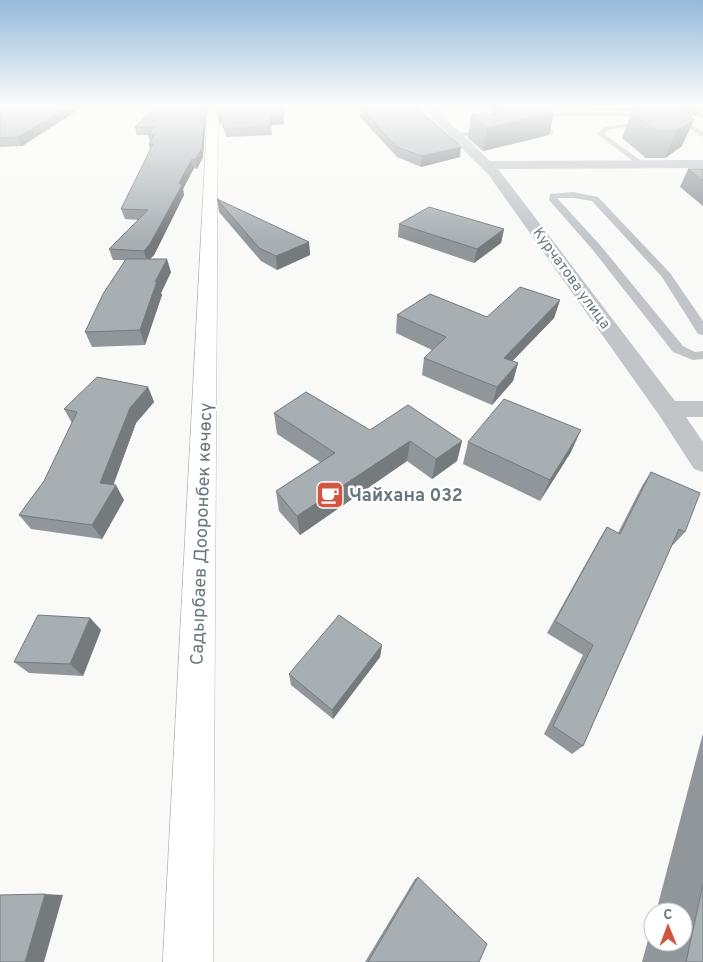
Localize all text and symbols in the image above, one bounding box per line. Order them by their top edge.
street label: Курчатова улица [528,224,614,333]
street label: Садырбаев Дооронбек көчөсү [186,403,219,666]
cafe icon: Чайхана 032 [315,480,345,510]
place label: Чайхана 032 [349,485,463,508]
north arrow [643,902,693,952]
text: С [663,907,672,924]

